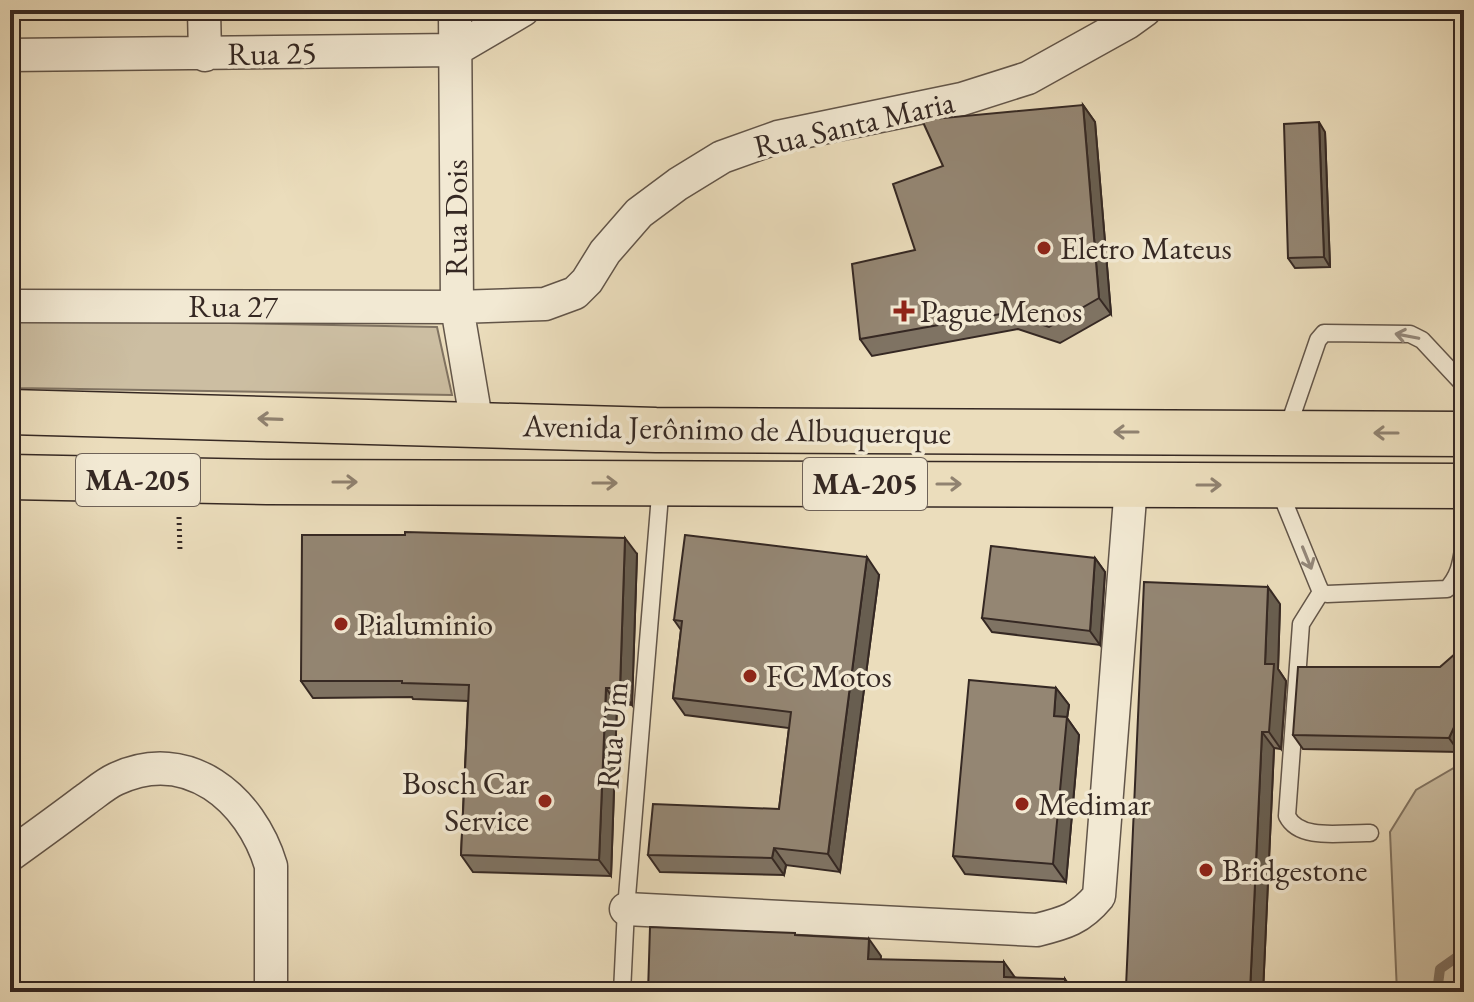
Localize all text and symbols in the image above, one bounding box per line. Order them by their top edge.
street label: Rua 25 [227,31,317,75]
street label: Rua Santa Maria [749,80,959,168]
street label: Rua Dois [435,160,477,277]
place label: Eletro Mateus [1060,227,1232,269]
marker: Eletro Mateus [1035,239,1053,257]
street label: Rua 27 [188,285,278,327]
place label: Pague Menos [920,290,1082,332]
marker: Pague Menos [895,302,913,320]
one-way arrow [1394,328,1420,343]
street label: Avenida Jerônimo de Albuquerque [521,404,952,454]
one-way arrow [257,412,284,427]
one-way arrow [1113,424,1140,440]
one-way arrow [1373,426,1400,441]
road number: MA-205 [76,454,200,506]
road number: MA-205 [803,458,927,510]
one-way arrow [331,474,358,490]
one-way arrow [591,475,618,491]
one-way arrow [935,476,962,492]
one-way arrow [1195,477,1222,493]
one-way arrow [1301,545,1315,570]
place label: Pialuminio [357,603,493,645]
marker: Pialuminio [332,615,350,633]
place label: FC Motos [766,655,892,697]
marker: FC Motos [741,667,759,685]
street label: Rua Um [586,680,638,790]
place label: Bosch Car Service [402,762,529,841]
place label: Medimar [1038,783,1151,825]
marker: Bosch Car Service [536,792,554,810]
marker: Medimar [1013,795,1031,813]
place label: Bridgestone [1222,849,1368,891]
marker: Bridgestone [1197,861,1215,879]

